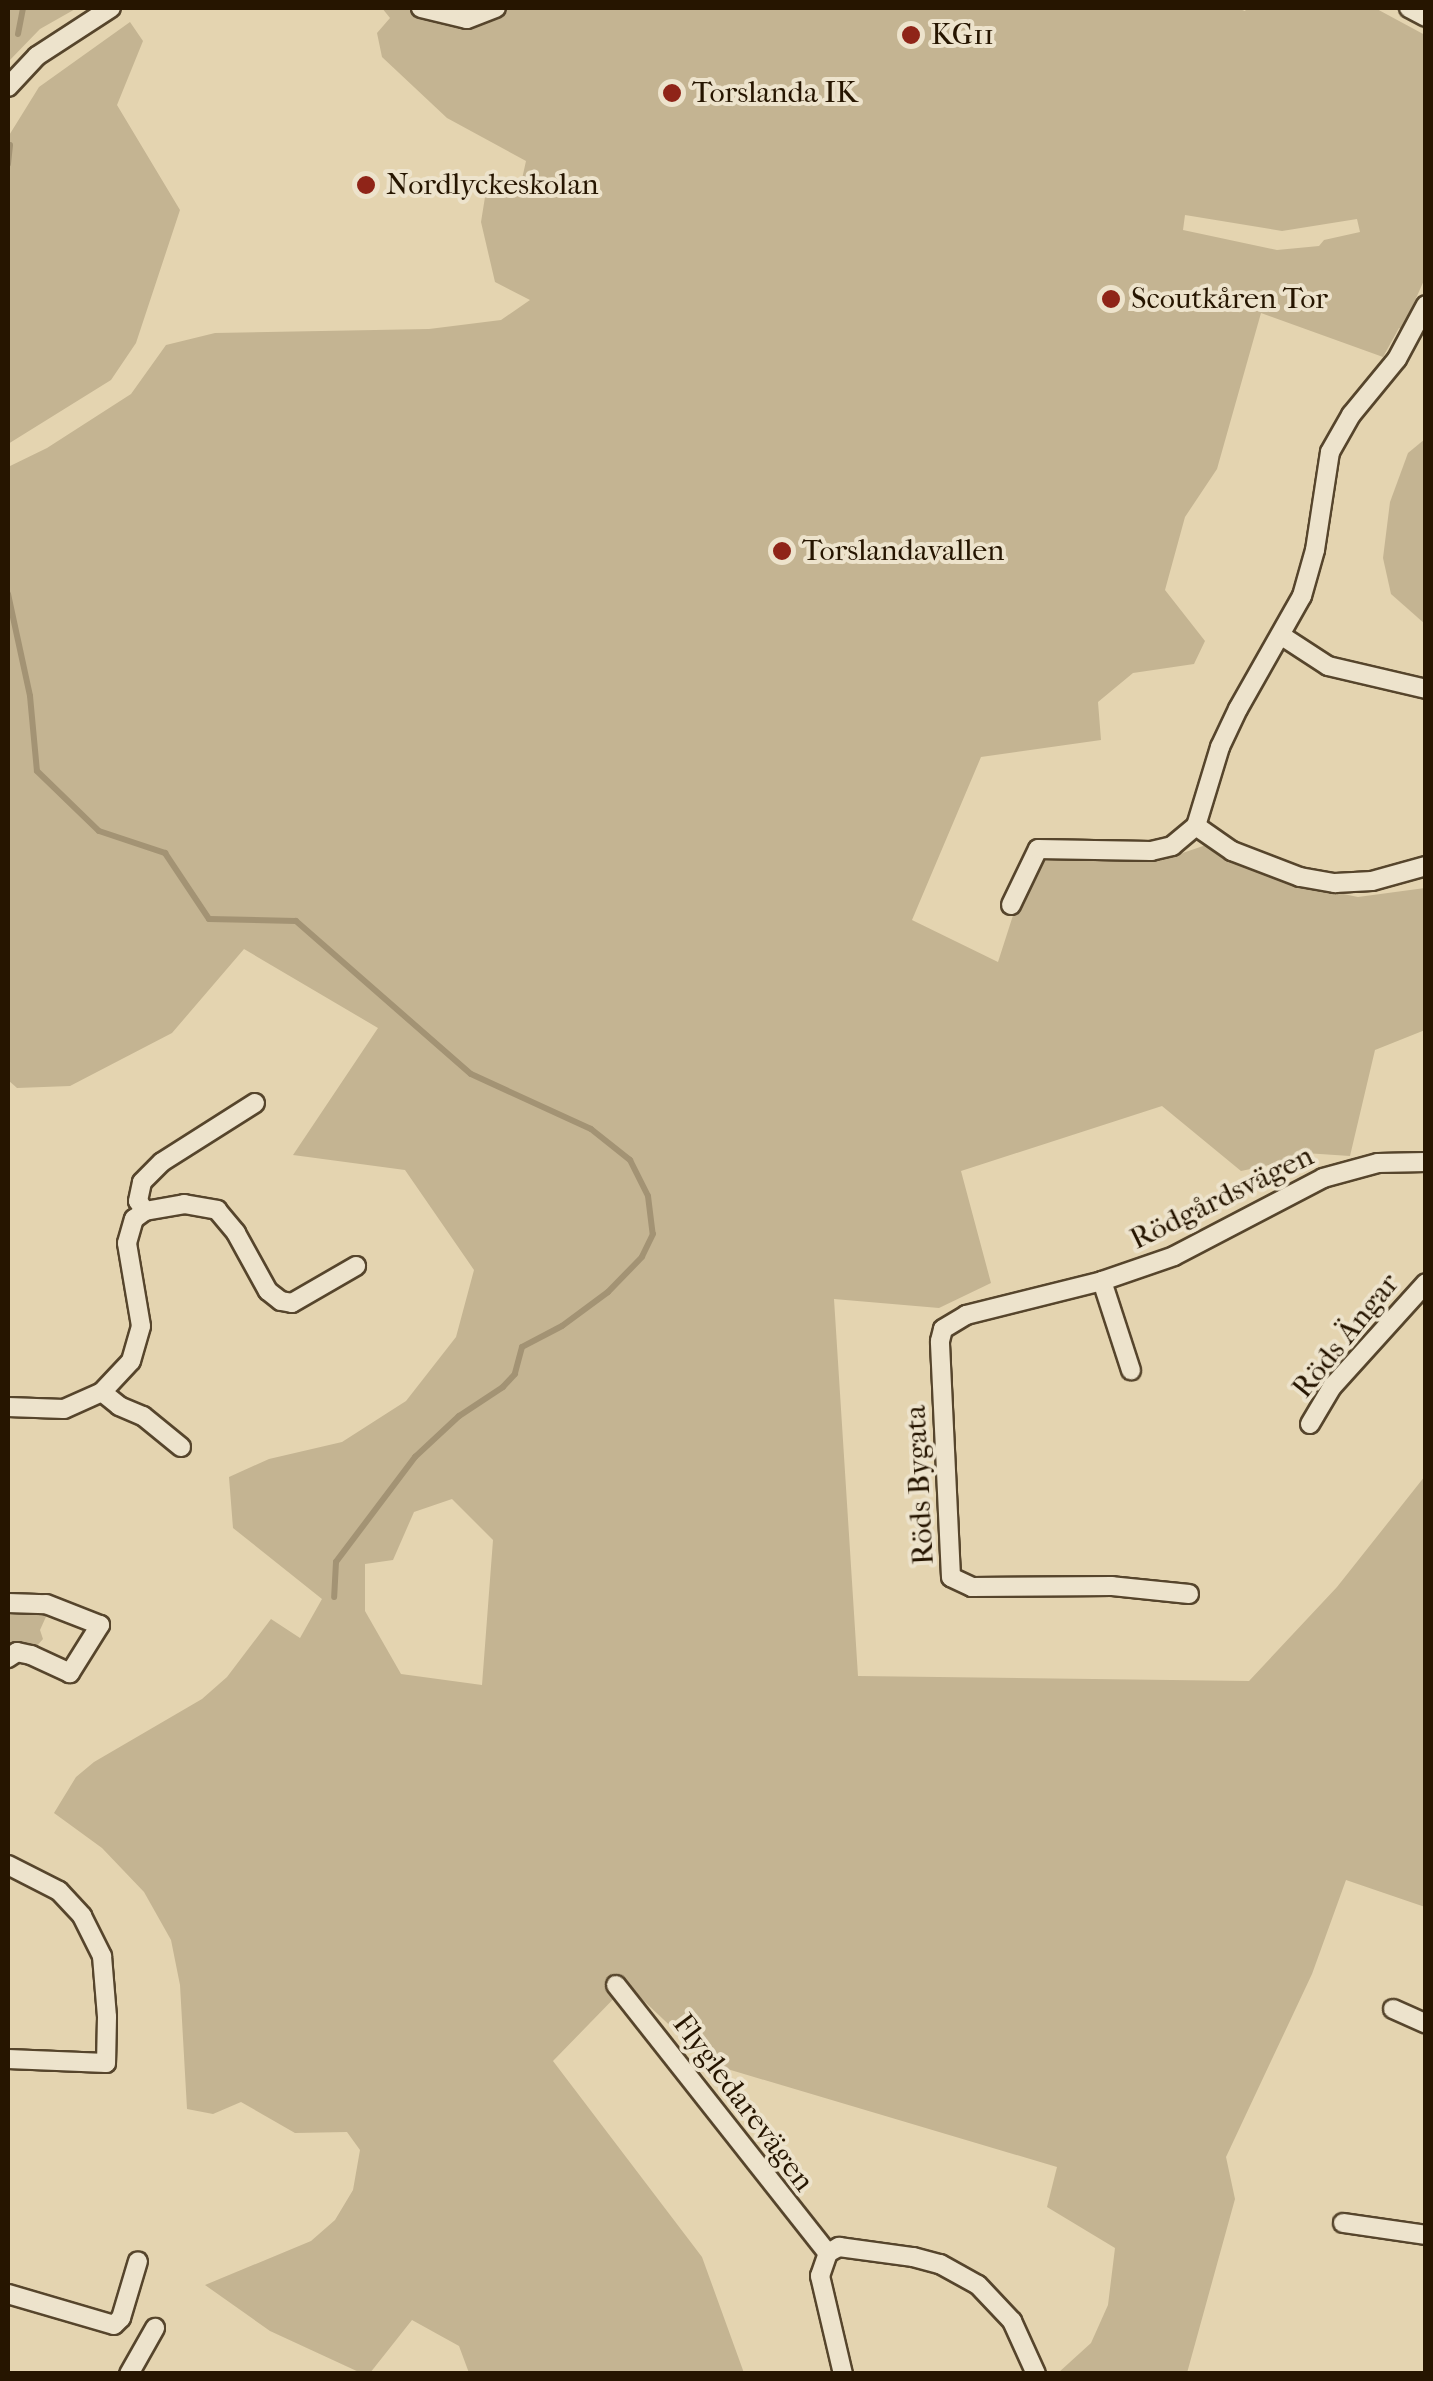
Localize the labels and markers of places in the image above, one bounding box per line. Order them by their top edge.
place label: KG11 [931,17,994,53]
marker: KG11 [900,24,922,46]
place label: Torslanda IK [692,75,858,111]
marker: Torslanda IK [661,82,683,104]
place label: Nordlyckeskolan [386,167,599,203]
marker: Nordlyckeskolan [355,174,377,196]
place label: Scoutkåren Tor [1131,281,1328,317]
marker: Scoutkåren Tor [1100,288,1122,310]
place label: Torslandavallen [802,533,1005,569]
marker: Torslandavallen [771,540,793,562]

